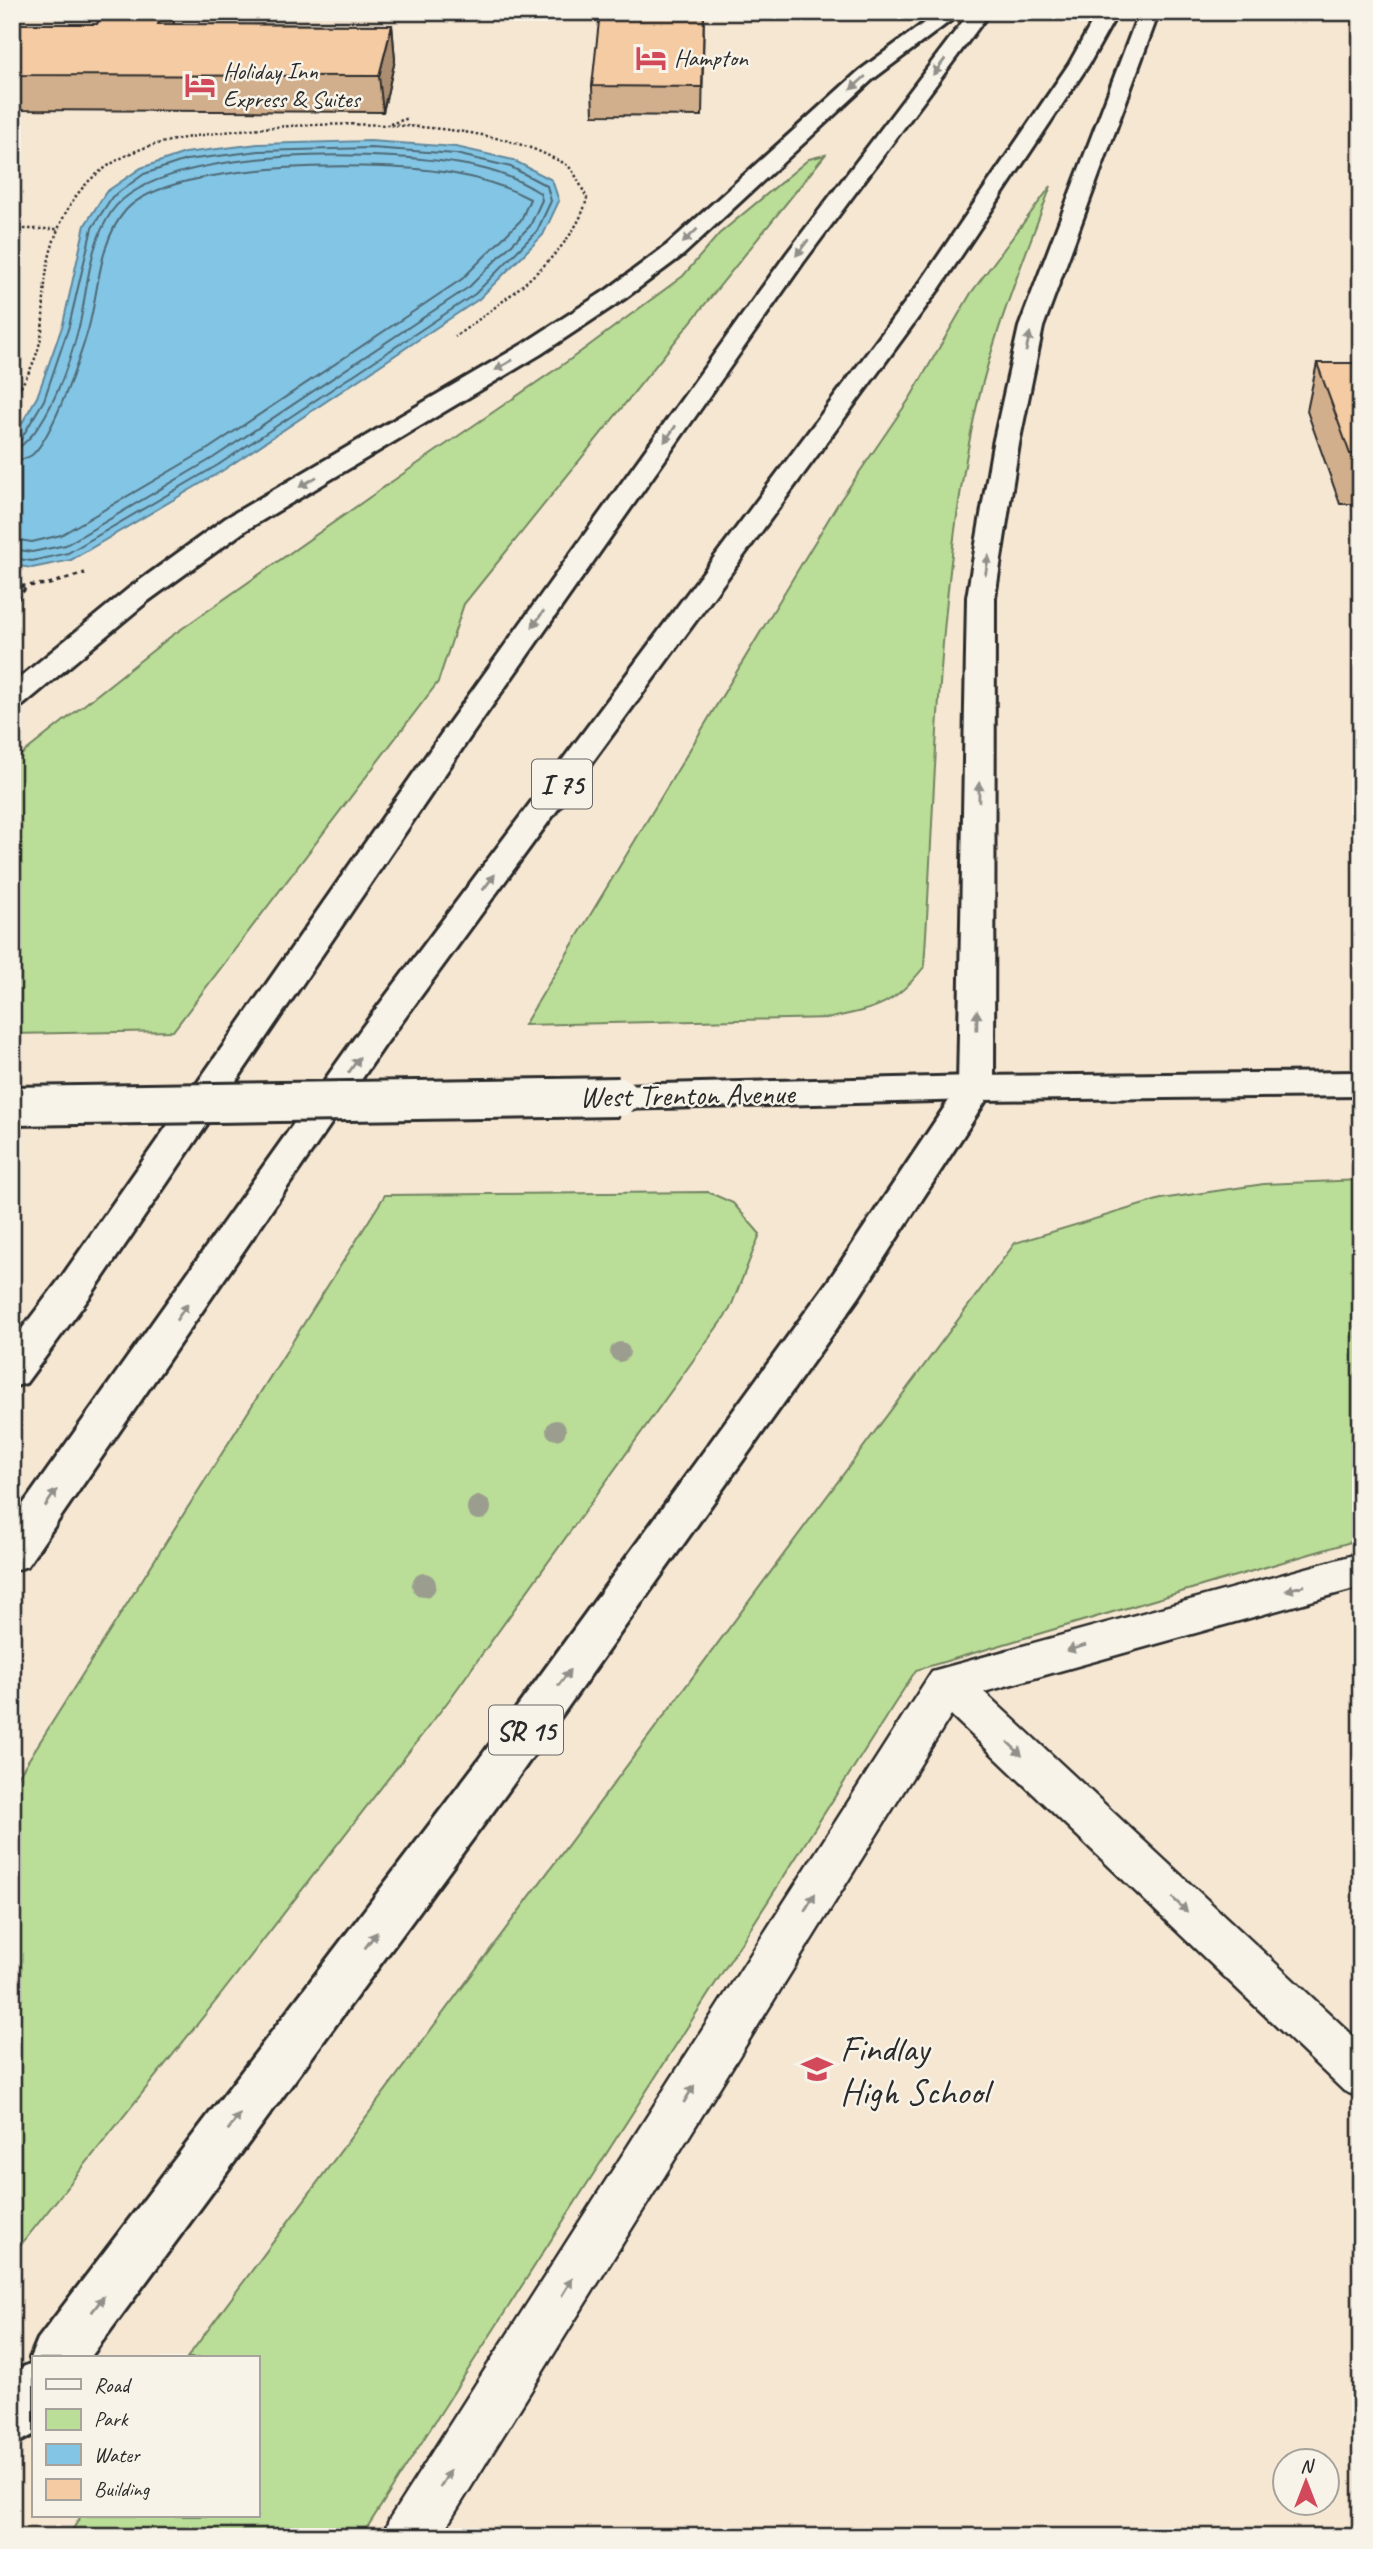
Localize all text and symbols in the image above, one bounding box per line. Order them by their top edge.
hotel icon: Hampton [634,41,668,75]
place label: Hampton [674,43,749,73]
place label: Holiday Inn Express & Suites [223,56,361,114]
one-way arrow [932,58,946,76]
hotel icon: Holiday Inn Express & Suites [183,68,217,102]
one-way arrow [850,74,867,90]
one-way arrow [682,227,699,243]
one-way arrow [795,239,810,257]
one-way arrow [1023,331,1034,353]
one-way arrow [494,359,513,372]
one-way arrow [663,425,677,443]
one-way arrow [299,475,318,488]
one-way arrow [982,554,993,576]
one-way arrow [531,610,545,628]
road number: I 75 [532,760,592,808]
one-way arrow [973,781,985,803]
one-way arrow [482,873,496,891]
one-way arrow [971,1009,983,1031]
one-way arrow [347,1056,361,1074]
street label: West Trenton Avenue [579,1074,797,1116]
one-way arrow [175,1303,189,1321]
one-way arrow [44,1489,58,1507]
one-way arrow [1284,1583,1305,1593]
one-way arrow [1064,1643,1086,1654]
one-way arrow [557,1669,571,1687]
road number: SR 15 [489,1706,563,1754]
one-way arrow [1006,1740,1023,1756]
one-way arrow [803,1892,816,1911]
one-way arrow [1172,1896,1189,1913]
one-way arrow [363,1931,378,1949]
place label: Findlay High School [840,2025,994,2115]
school or university icon: Findlay High School [800,2052,834,2086]
one-way arrow [682,2085,695,2104]
one-way arrow [227,2113,242,2131]
one-way arrow [560,2277,573,2296]
one-way arrow [90,2295,105,2313]
legend [32,2356,259,2518]
text: Road [94,2372,133,2398]
text: Park [94,2406,129,2432]
text: Water [94,2442,141,2468]
north arrow [1272,2448,1342,2518]
text: N [1300,2454,1315,2478]
one-way arrow [439,2469,452,2489]
text: Building [94,2476,151,2502]

